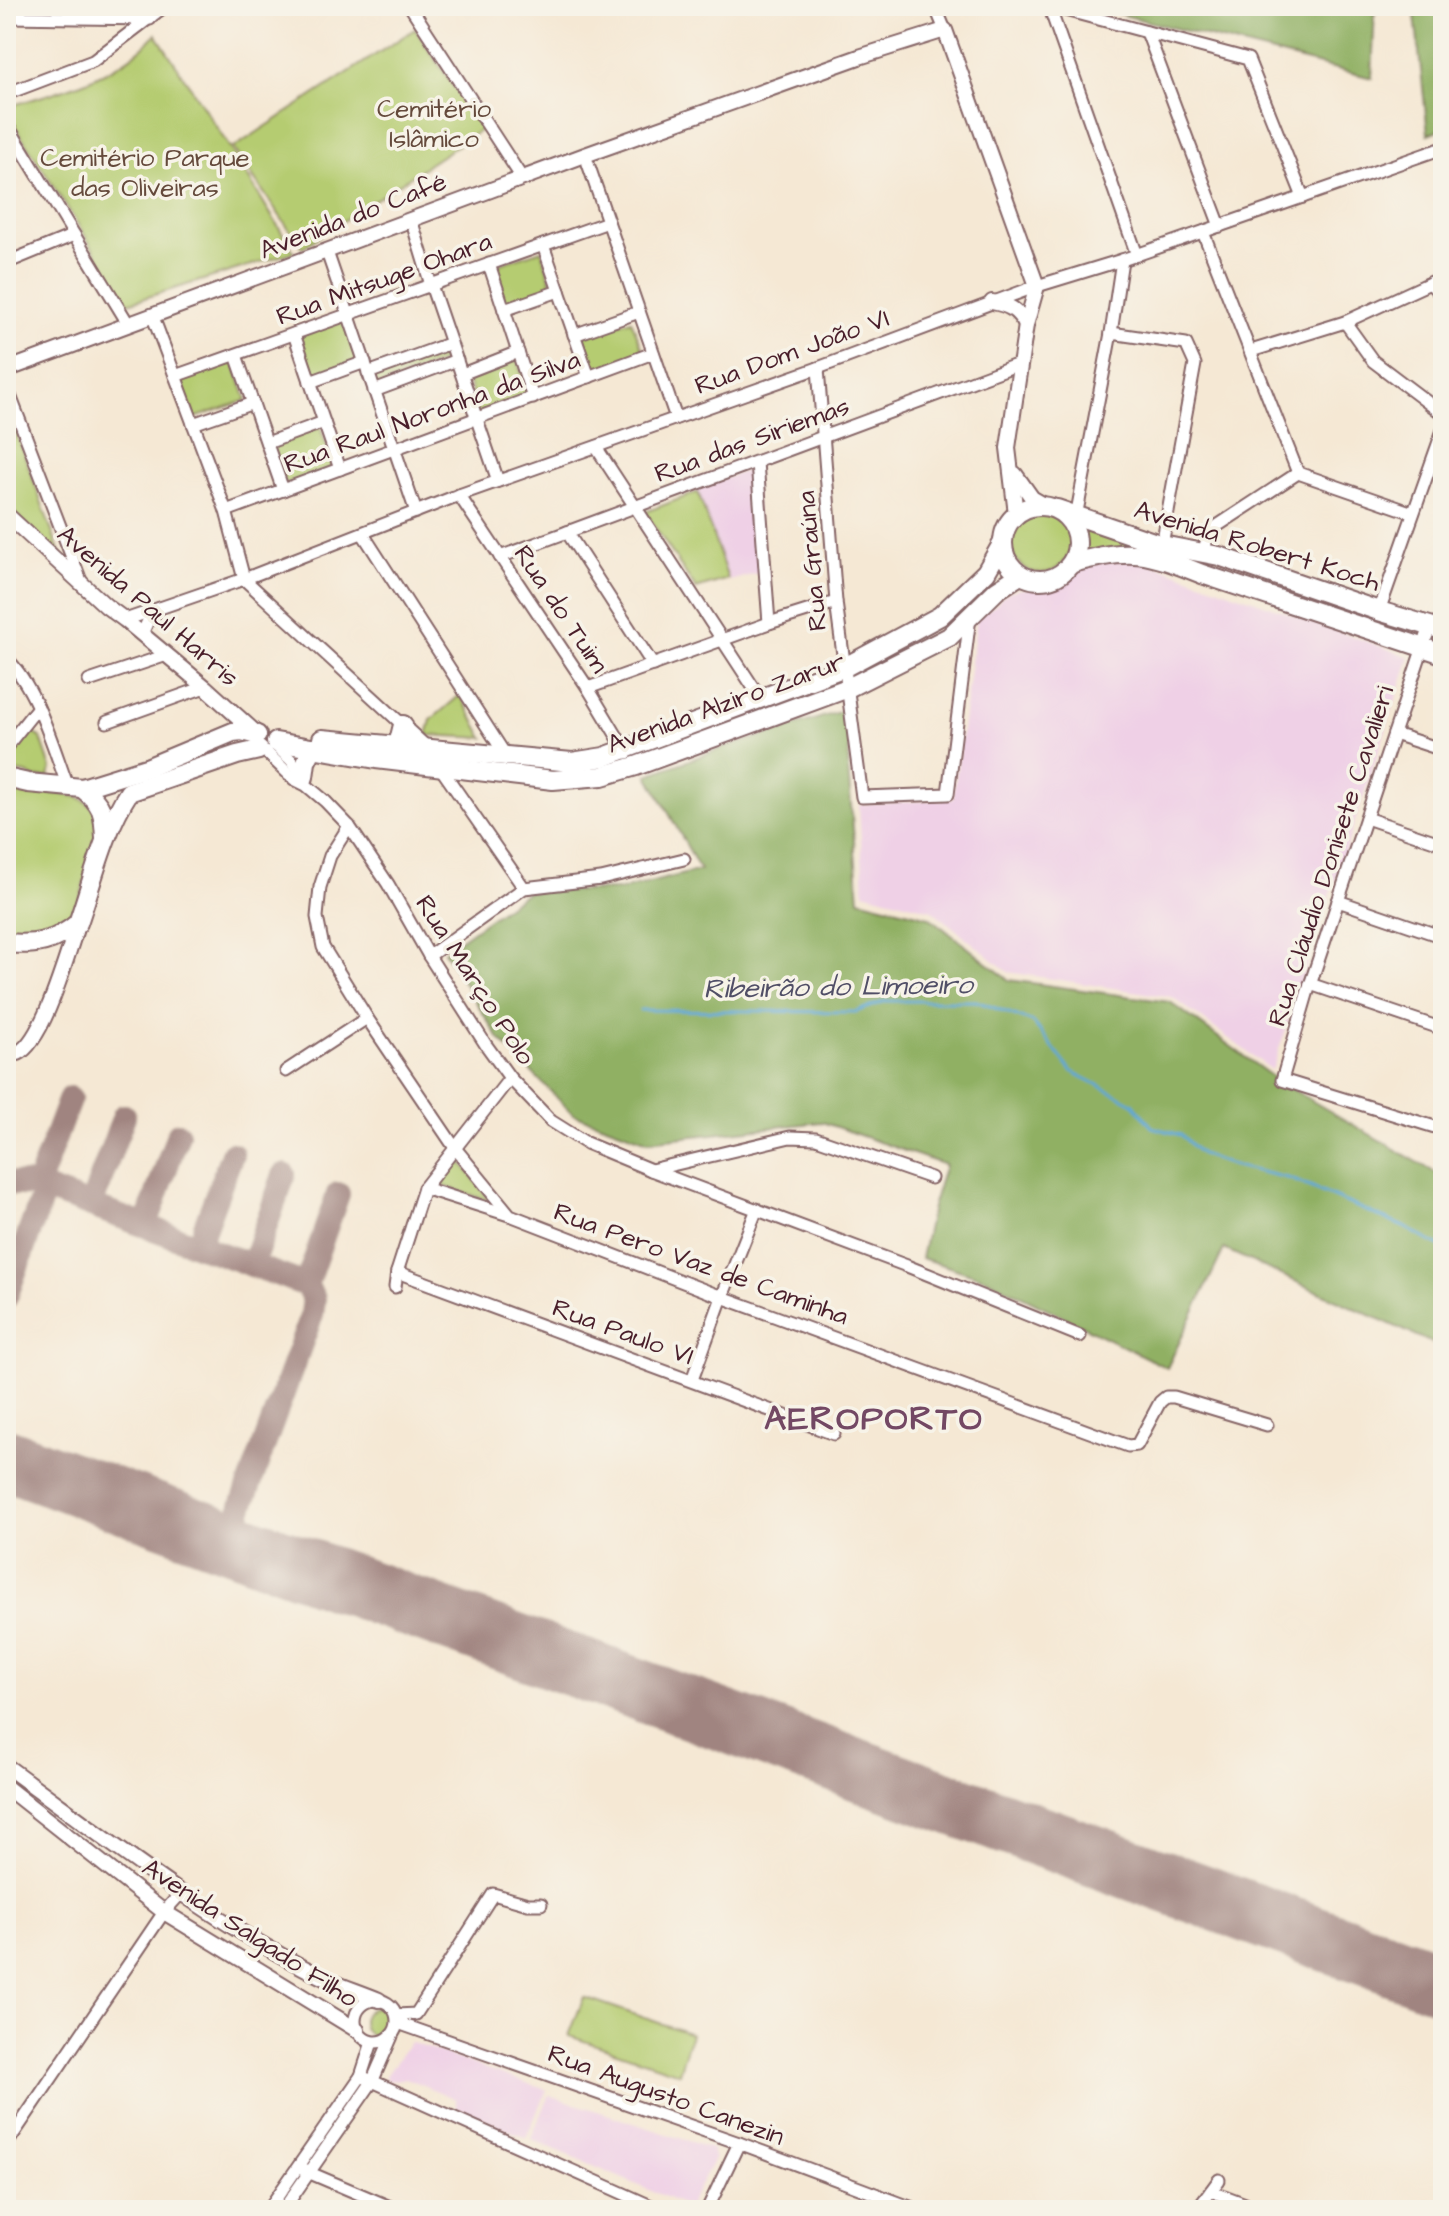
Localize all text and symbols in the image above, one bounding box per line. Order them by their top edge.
park label: Cemitério Islâmico [377,91,491,157]
park label: Cemitério Parque das Oliveiras [40,140,250,206]
street label: Avenida do Café [254,164,452,268]
street label: Rua Mitsuge Ohara [271,223,497,337]
street label: Rua Dom João VI [690,300,894,404]
street label: Rua Raul Noronha da Silva [279,342,585,482]
street label: Rua das Siriemas [650,388,854,492]
street label: Rua Graúna [788,490,836,632]
street label: Avenida Robert Koch [1130,492,1384,601]
street label: Avenida Paul Harris [49,517,247,695]
street label: Rua do Tuim [505,538,618,681]
street label: Avenida Alziro Zarur [602,643,850,763]
street label: Rua Cláudio Donisete Cavalieri [1259,681,1403,1031]
street label: Rua Março Polo [407,888,544,1072]
water label: Ribeirão do Limoeiro [703,965,975,1009]
street label: Rua Pero Vaz de Caminha [549,1194,853,1334]
street label: Rua Paulo VI [547,1290,699,1374]
district label: AEROPORTO [764,1395,984,1443]
street label: Avenida Salgado Filho [134,1850,365,2018]
street label: Rua Augusto Canezin [542,2036,789,2156]

